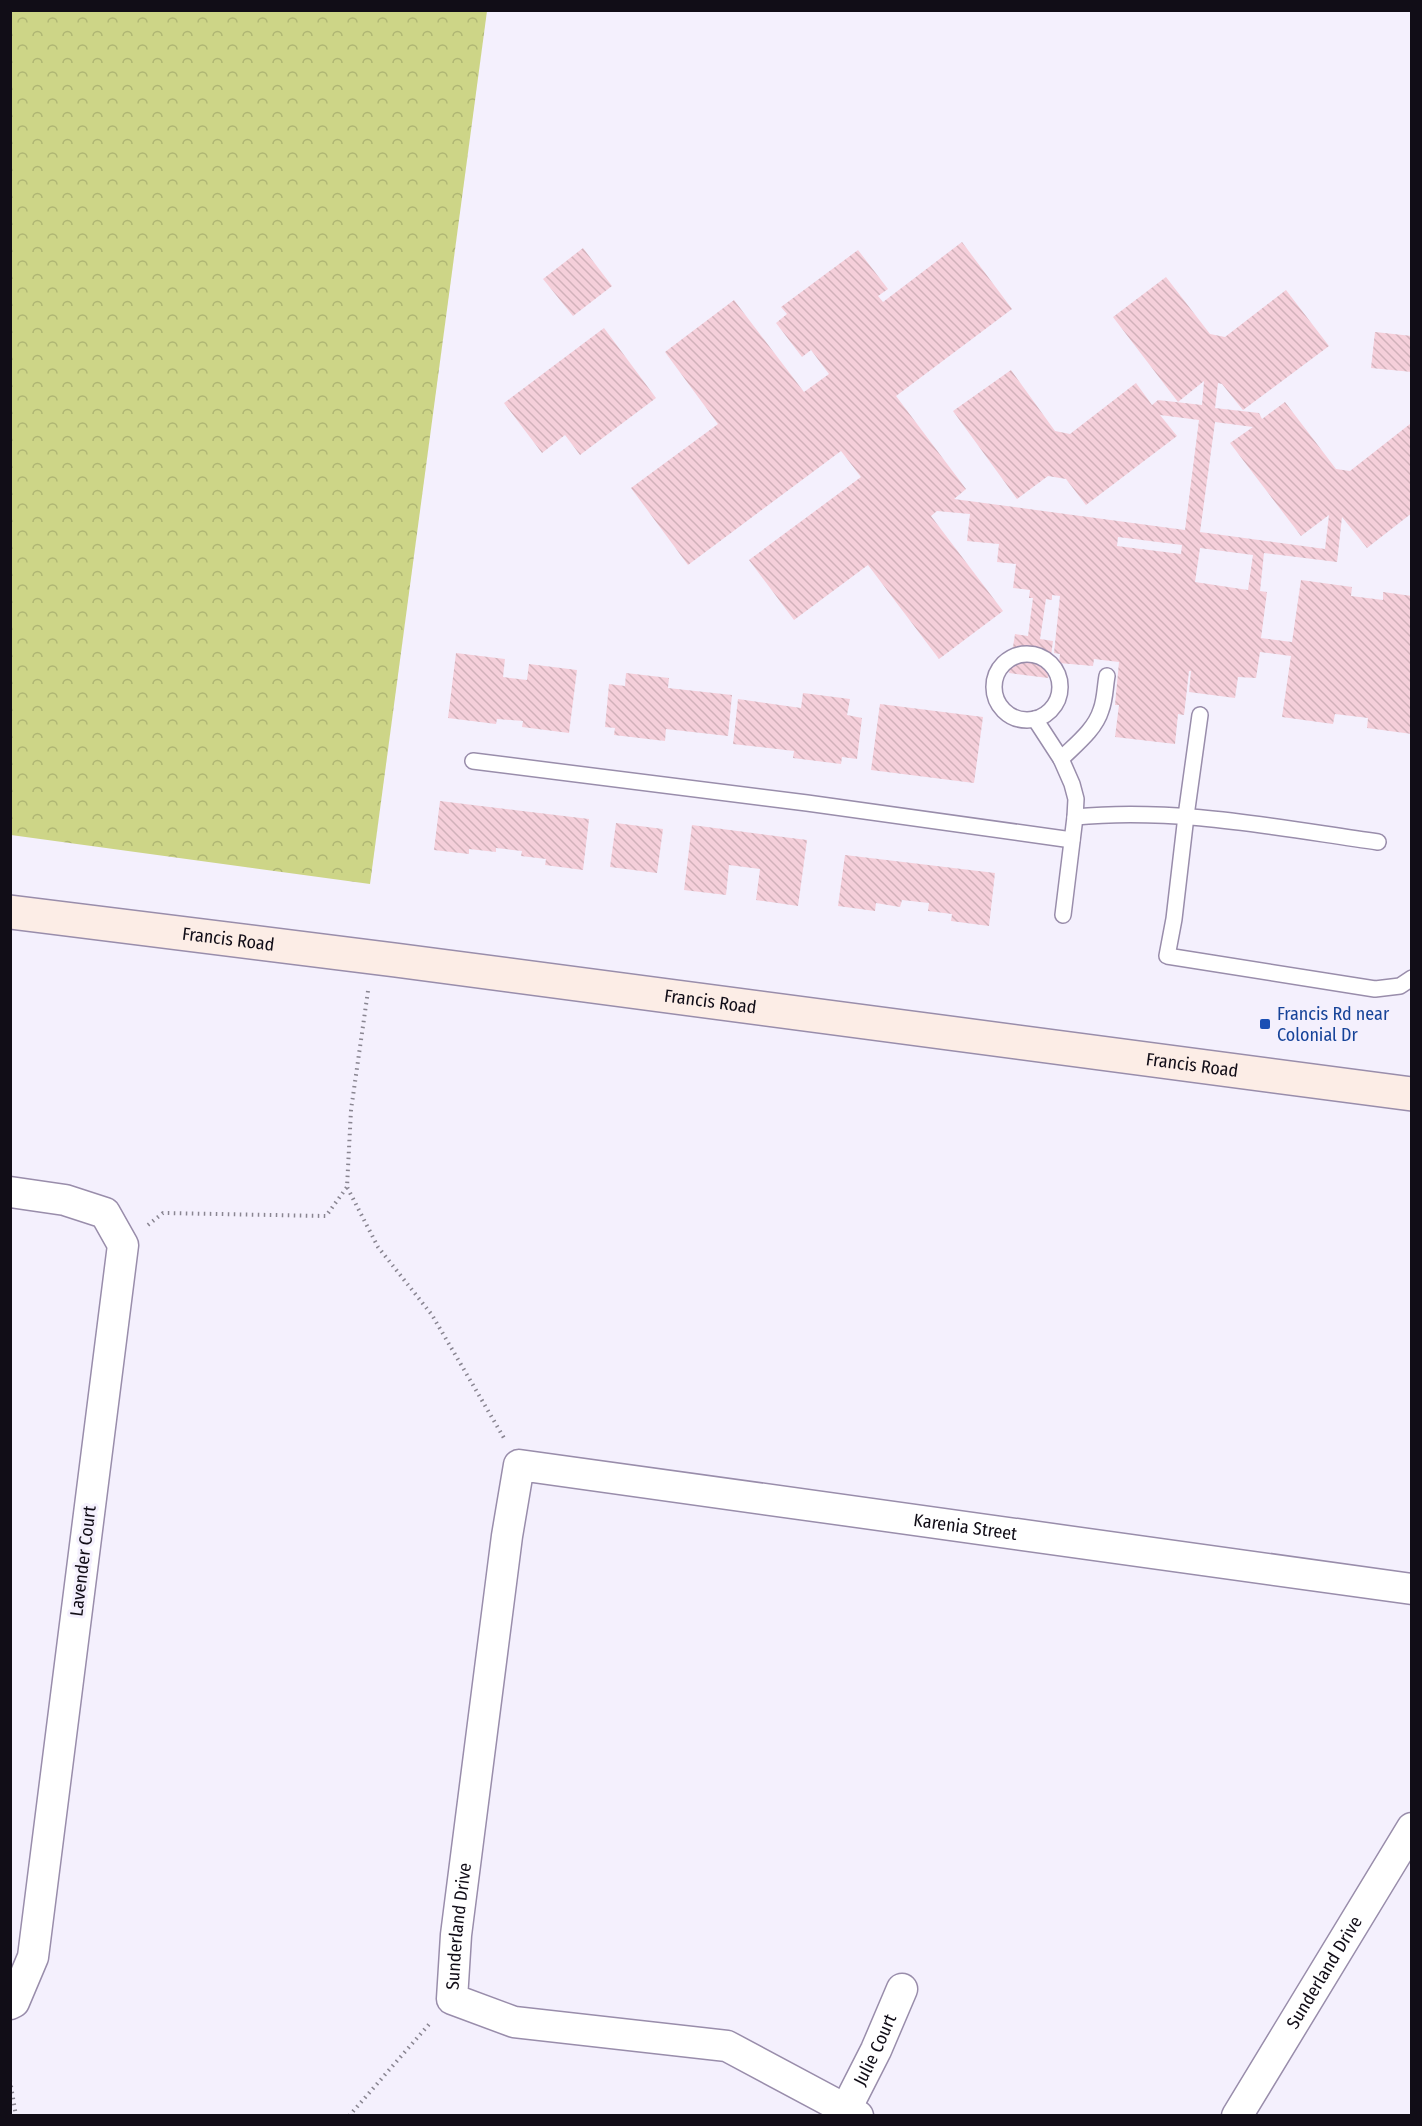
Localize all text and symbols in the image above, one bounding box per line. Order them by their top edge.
street label: Francis Road [181,923,276,956]
street label: Francis Road [663,985,758,1019]
place label: Francis Rd near Colonial Dr [1277,1003,1390,1046]
marker: Francis Rd near Colonial Dr [1258,1017,1272,1031]
street label: Francis Road [1145,1048,1240,1082]
street label: Lavender Court [65,1504,101,1618]
street label: Karenia Street [912,1509,1019,1545]
street label: Sunderland Drive [442,1861,476,1991]
street label: Sunderland Drive [1282,1912,1367,2033]
street label: Julie Court [849,2010,901,2089]

